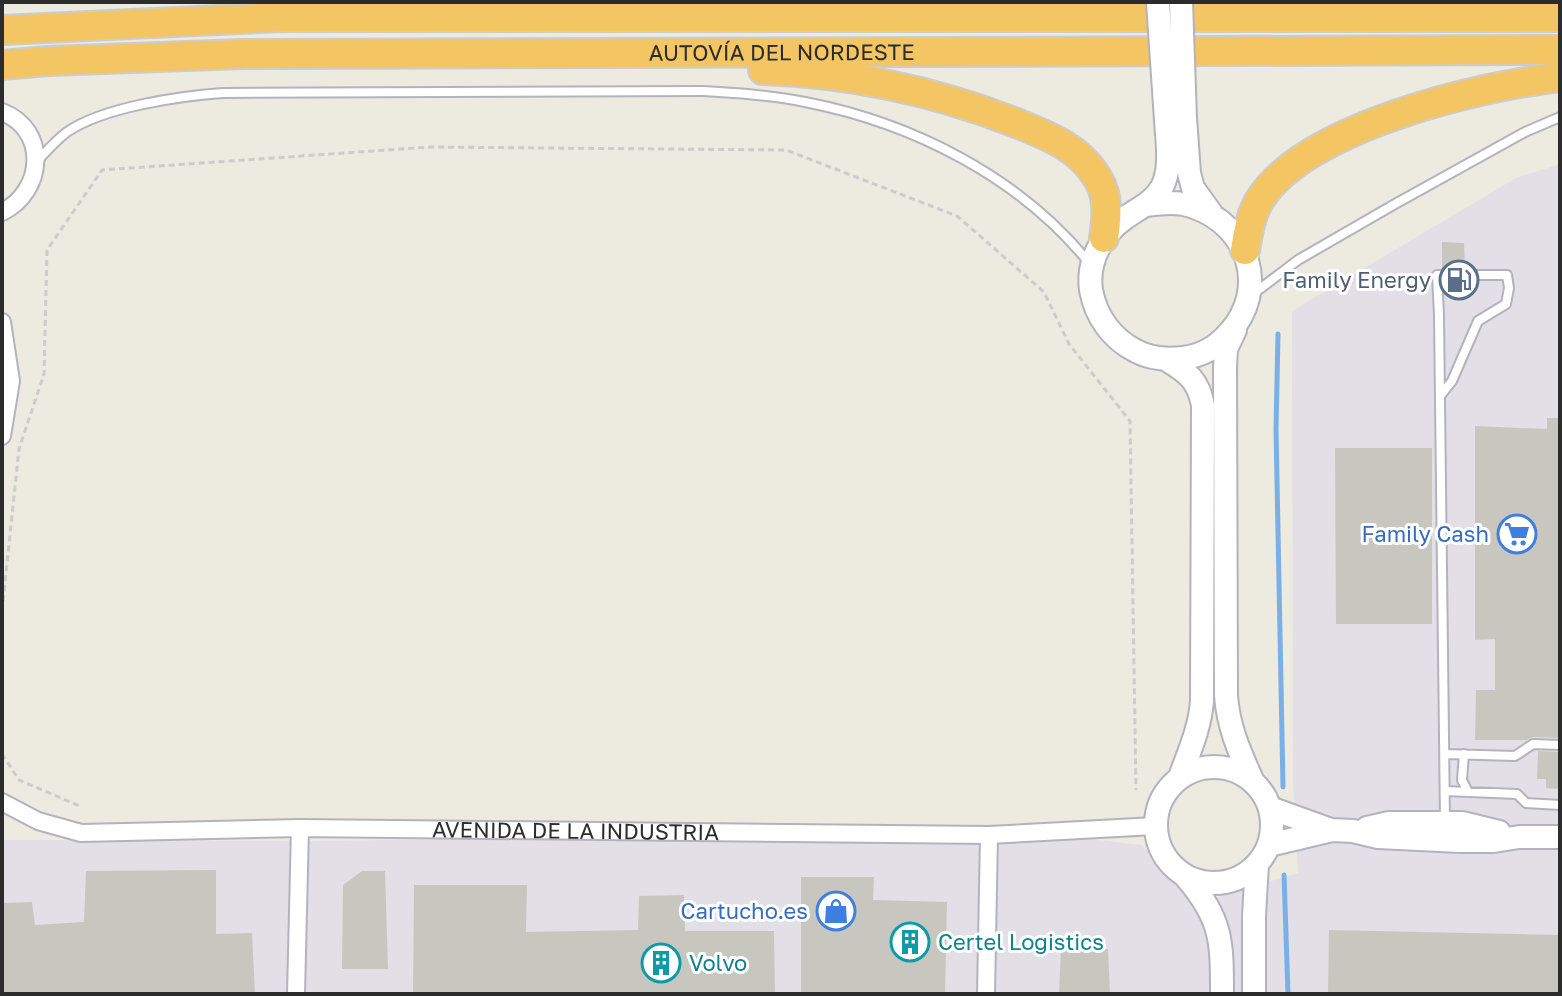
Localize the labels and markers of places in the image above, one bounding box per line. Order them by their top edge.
fuel station icon: Family Energy [1438,259,1480,301]
place label: Family Energy [1282,266,1431,293]
supermarket icon: Family Cash [1496,513,1538,555]
place label: Family Cash [1362,520,1489,547]
shop icon: Cartucho.es [815,890,857,932]
place label: Cartucho.es [681,897,808,924]
building icon: Certel Logistics [889,921,931,963]
place label: Certel Logistics [938,928,1104,955]
building icon: Volvo [640,942,682,984]
place label: Volvo [689,949,747,976]

